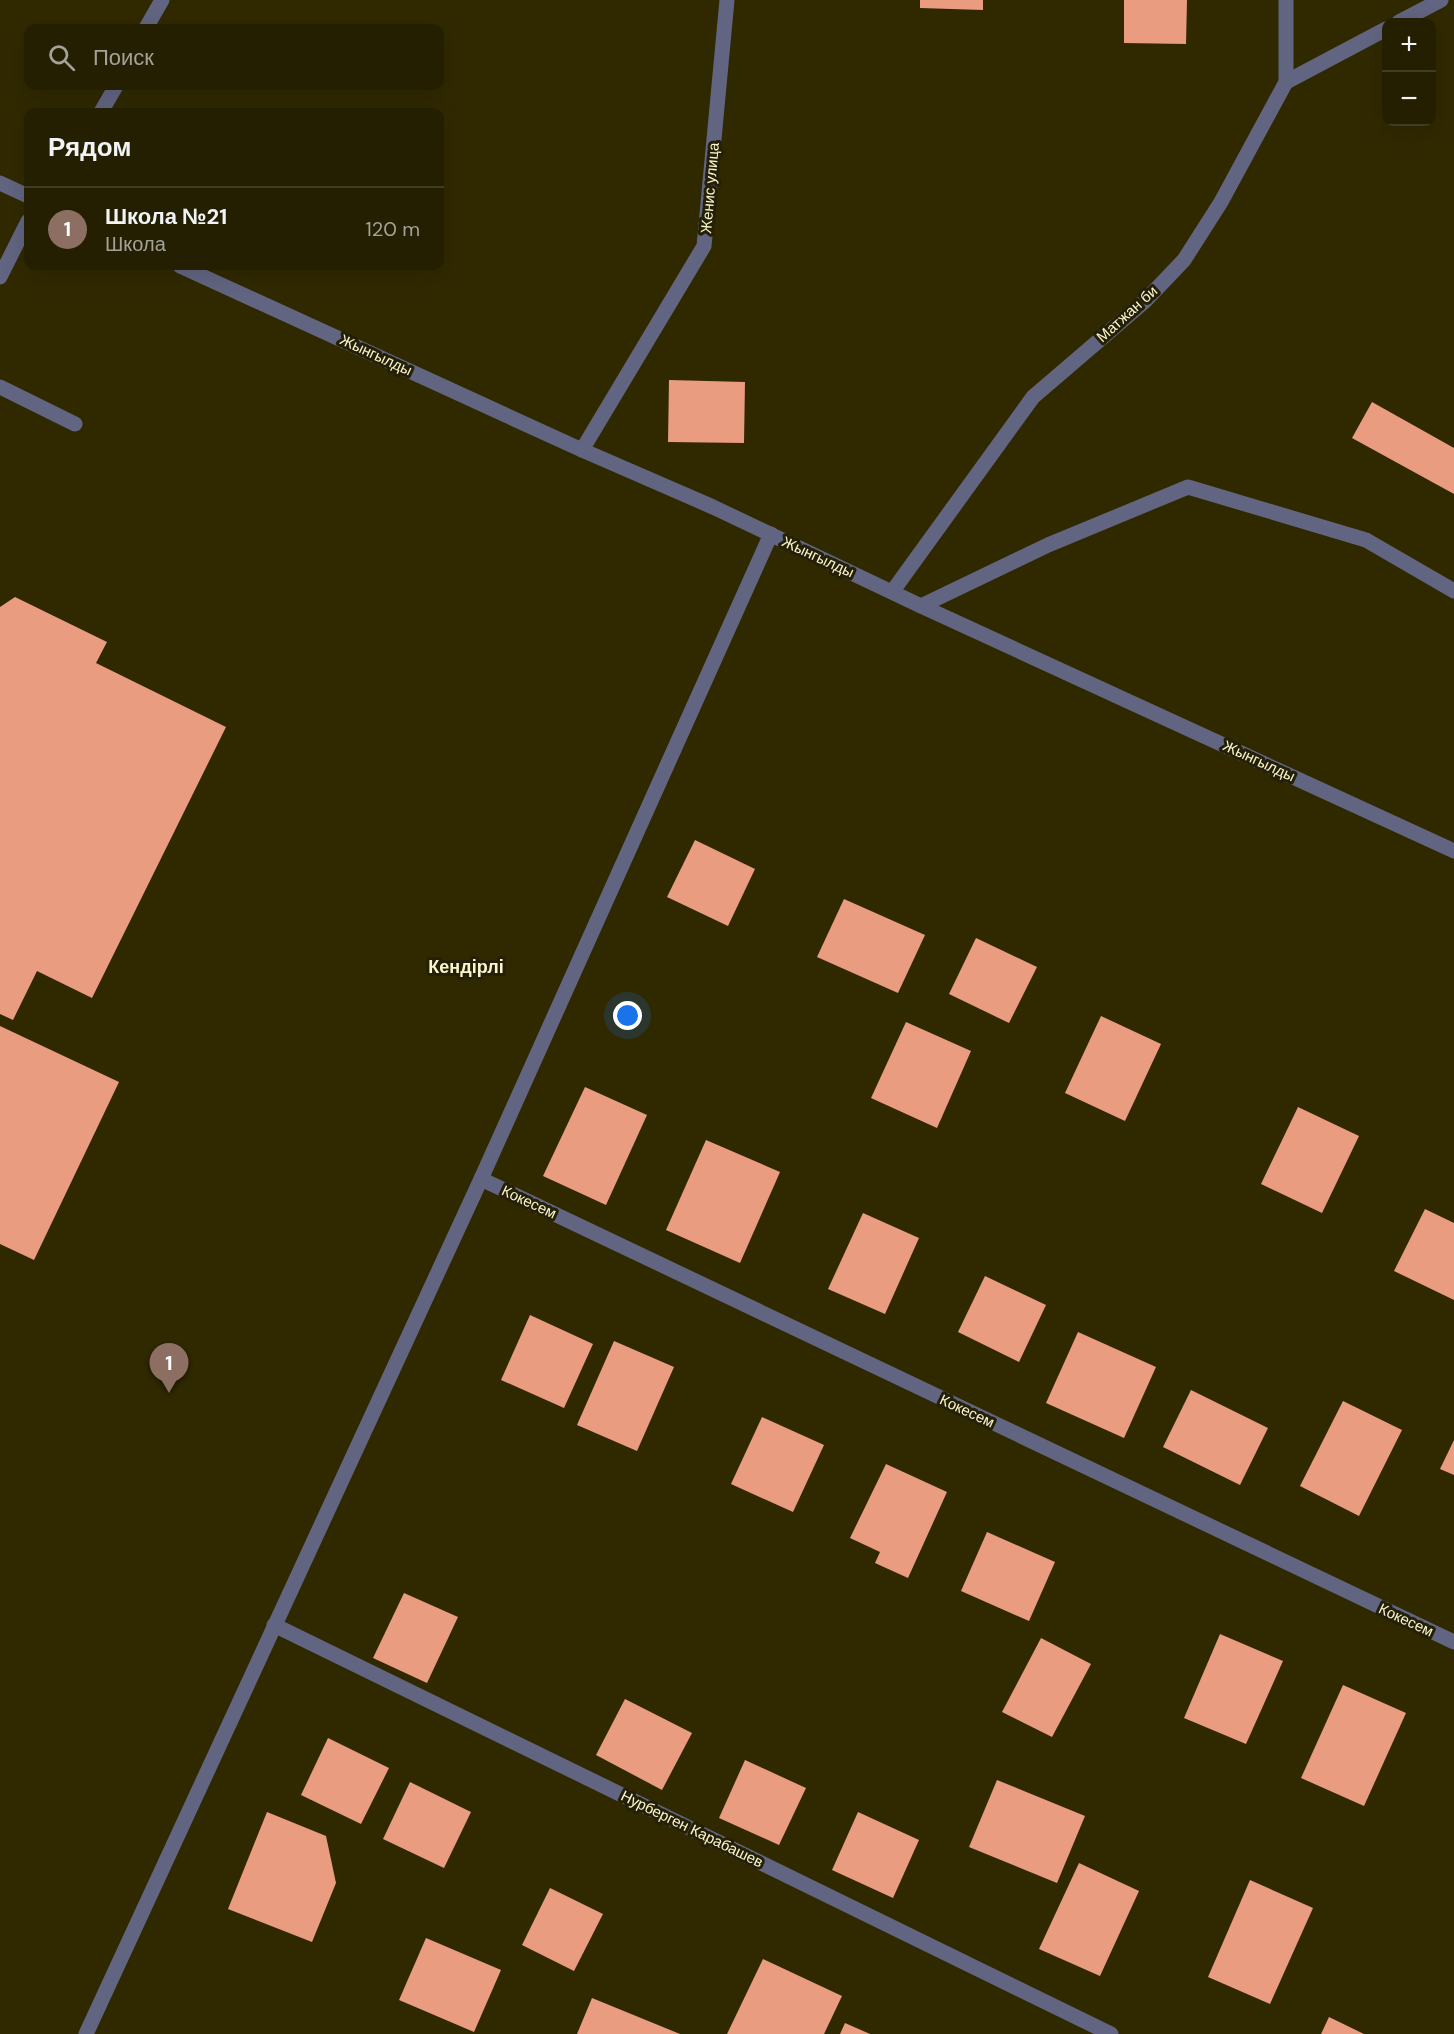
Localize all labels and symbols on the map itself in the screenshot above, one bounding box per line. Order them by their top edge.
street label: Женис улица [696,141,724,234]
street label: Матжан би [1092,281,1162,347]
street label: Жынгылды [337,330,415,380]
street label: Жынгылды [779,532,857,582]
street label: Жынгылды [1220,736,1298,786]
district label: Кендірлі [428,955,504,979]
your location [613,1001,642,1030]
street label: Кокесем [498,1181,560,1223]
pin: 1 [150,1344,188,1393]
street label: Кокесем [936,1390,998,1432]
street label: Кокесем [1375,1599,1437,1641]
street label: Нурберген Карабашев [617,1786,767,1872]

